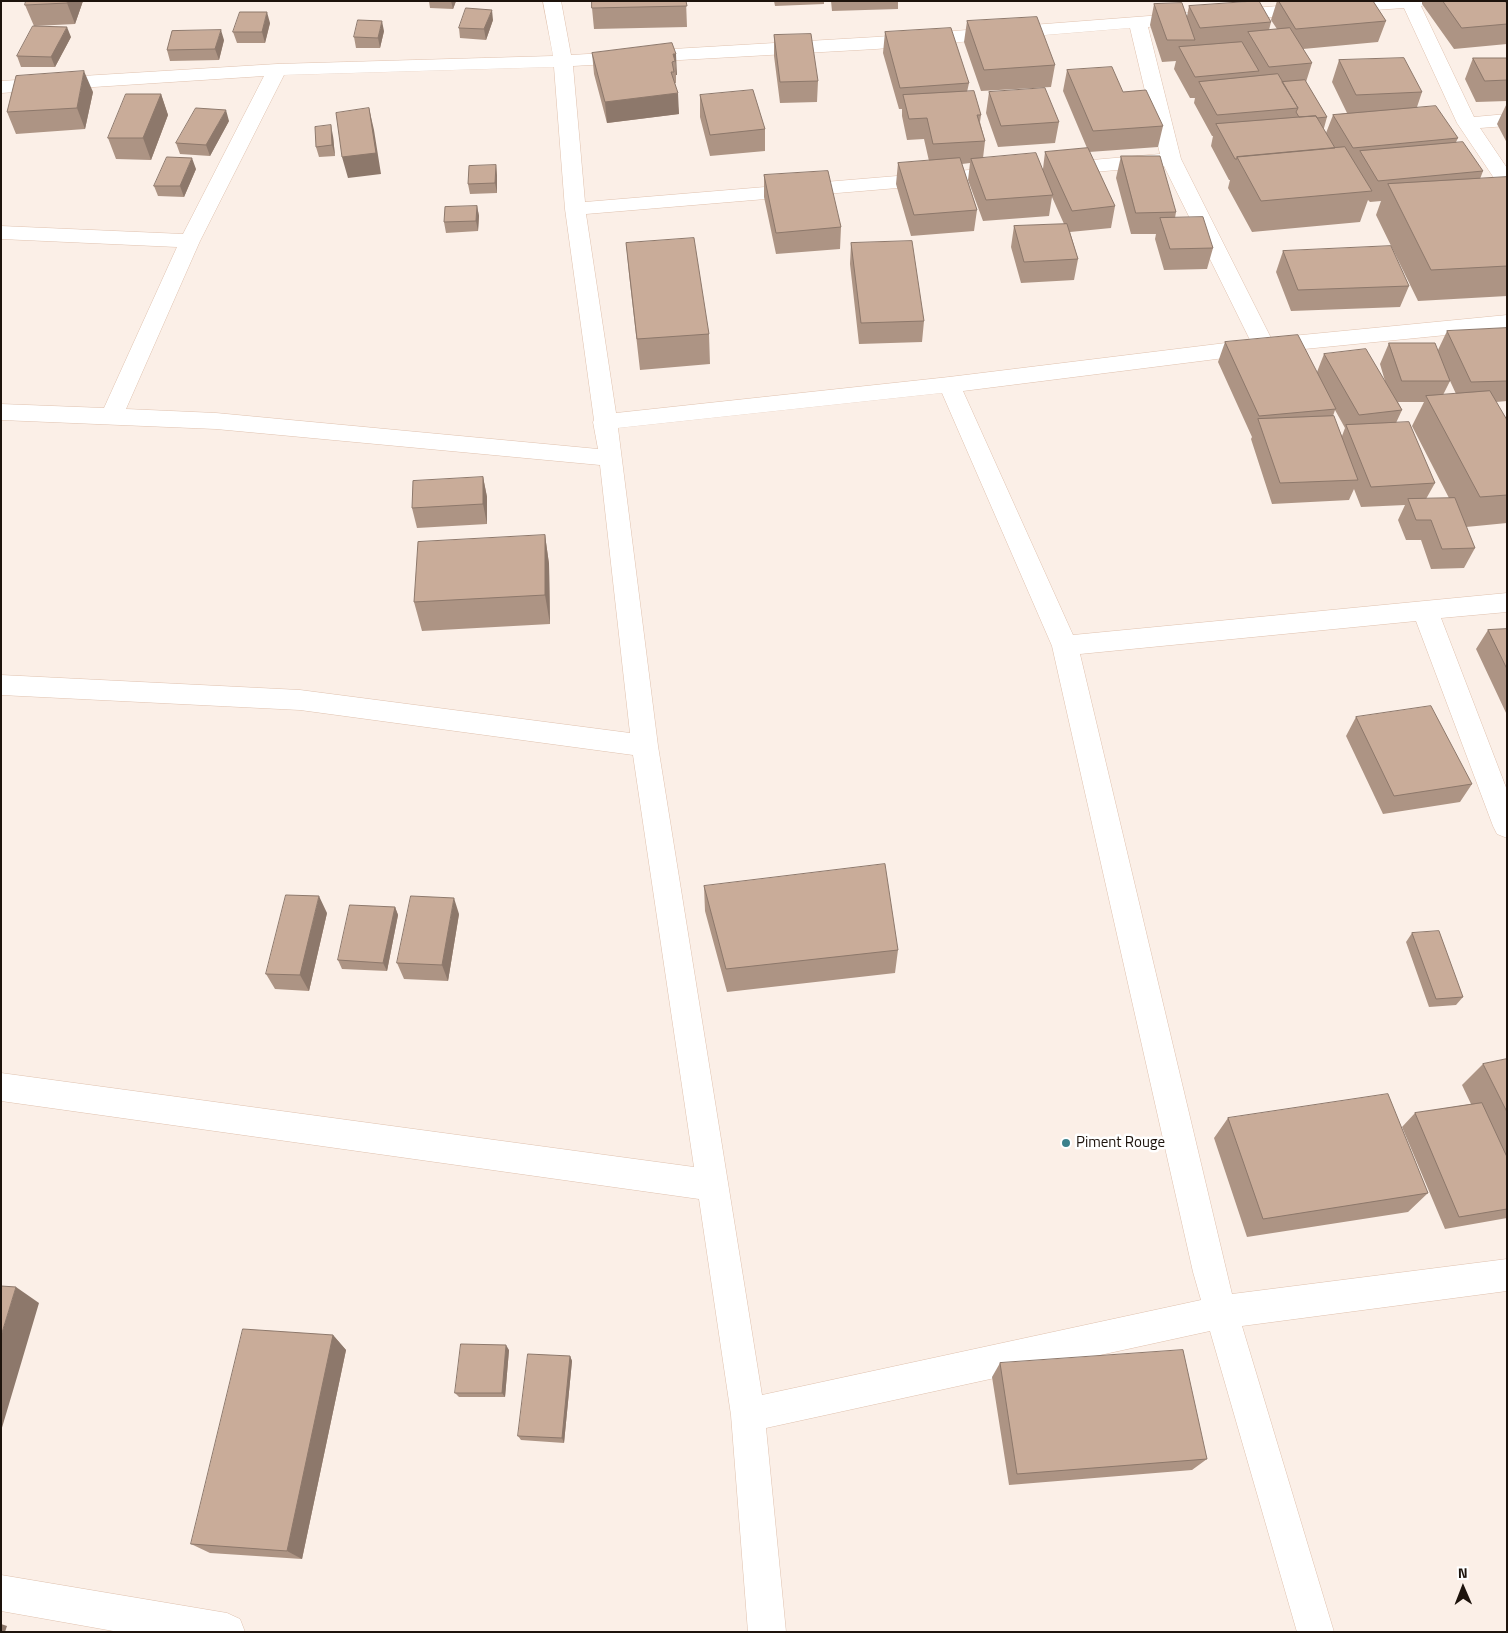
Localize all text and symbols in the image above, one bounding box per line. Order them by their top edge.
place label: Piment Rouge [1076,1134,1165,1152]
marker: Piment Rouge [1060,1137,1072,1149]
text: N [1458,1562,1468,1583]
north arrow [1438,1563,1488,1613]

